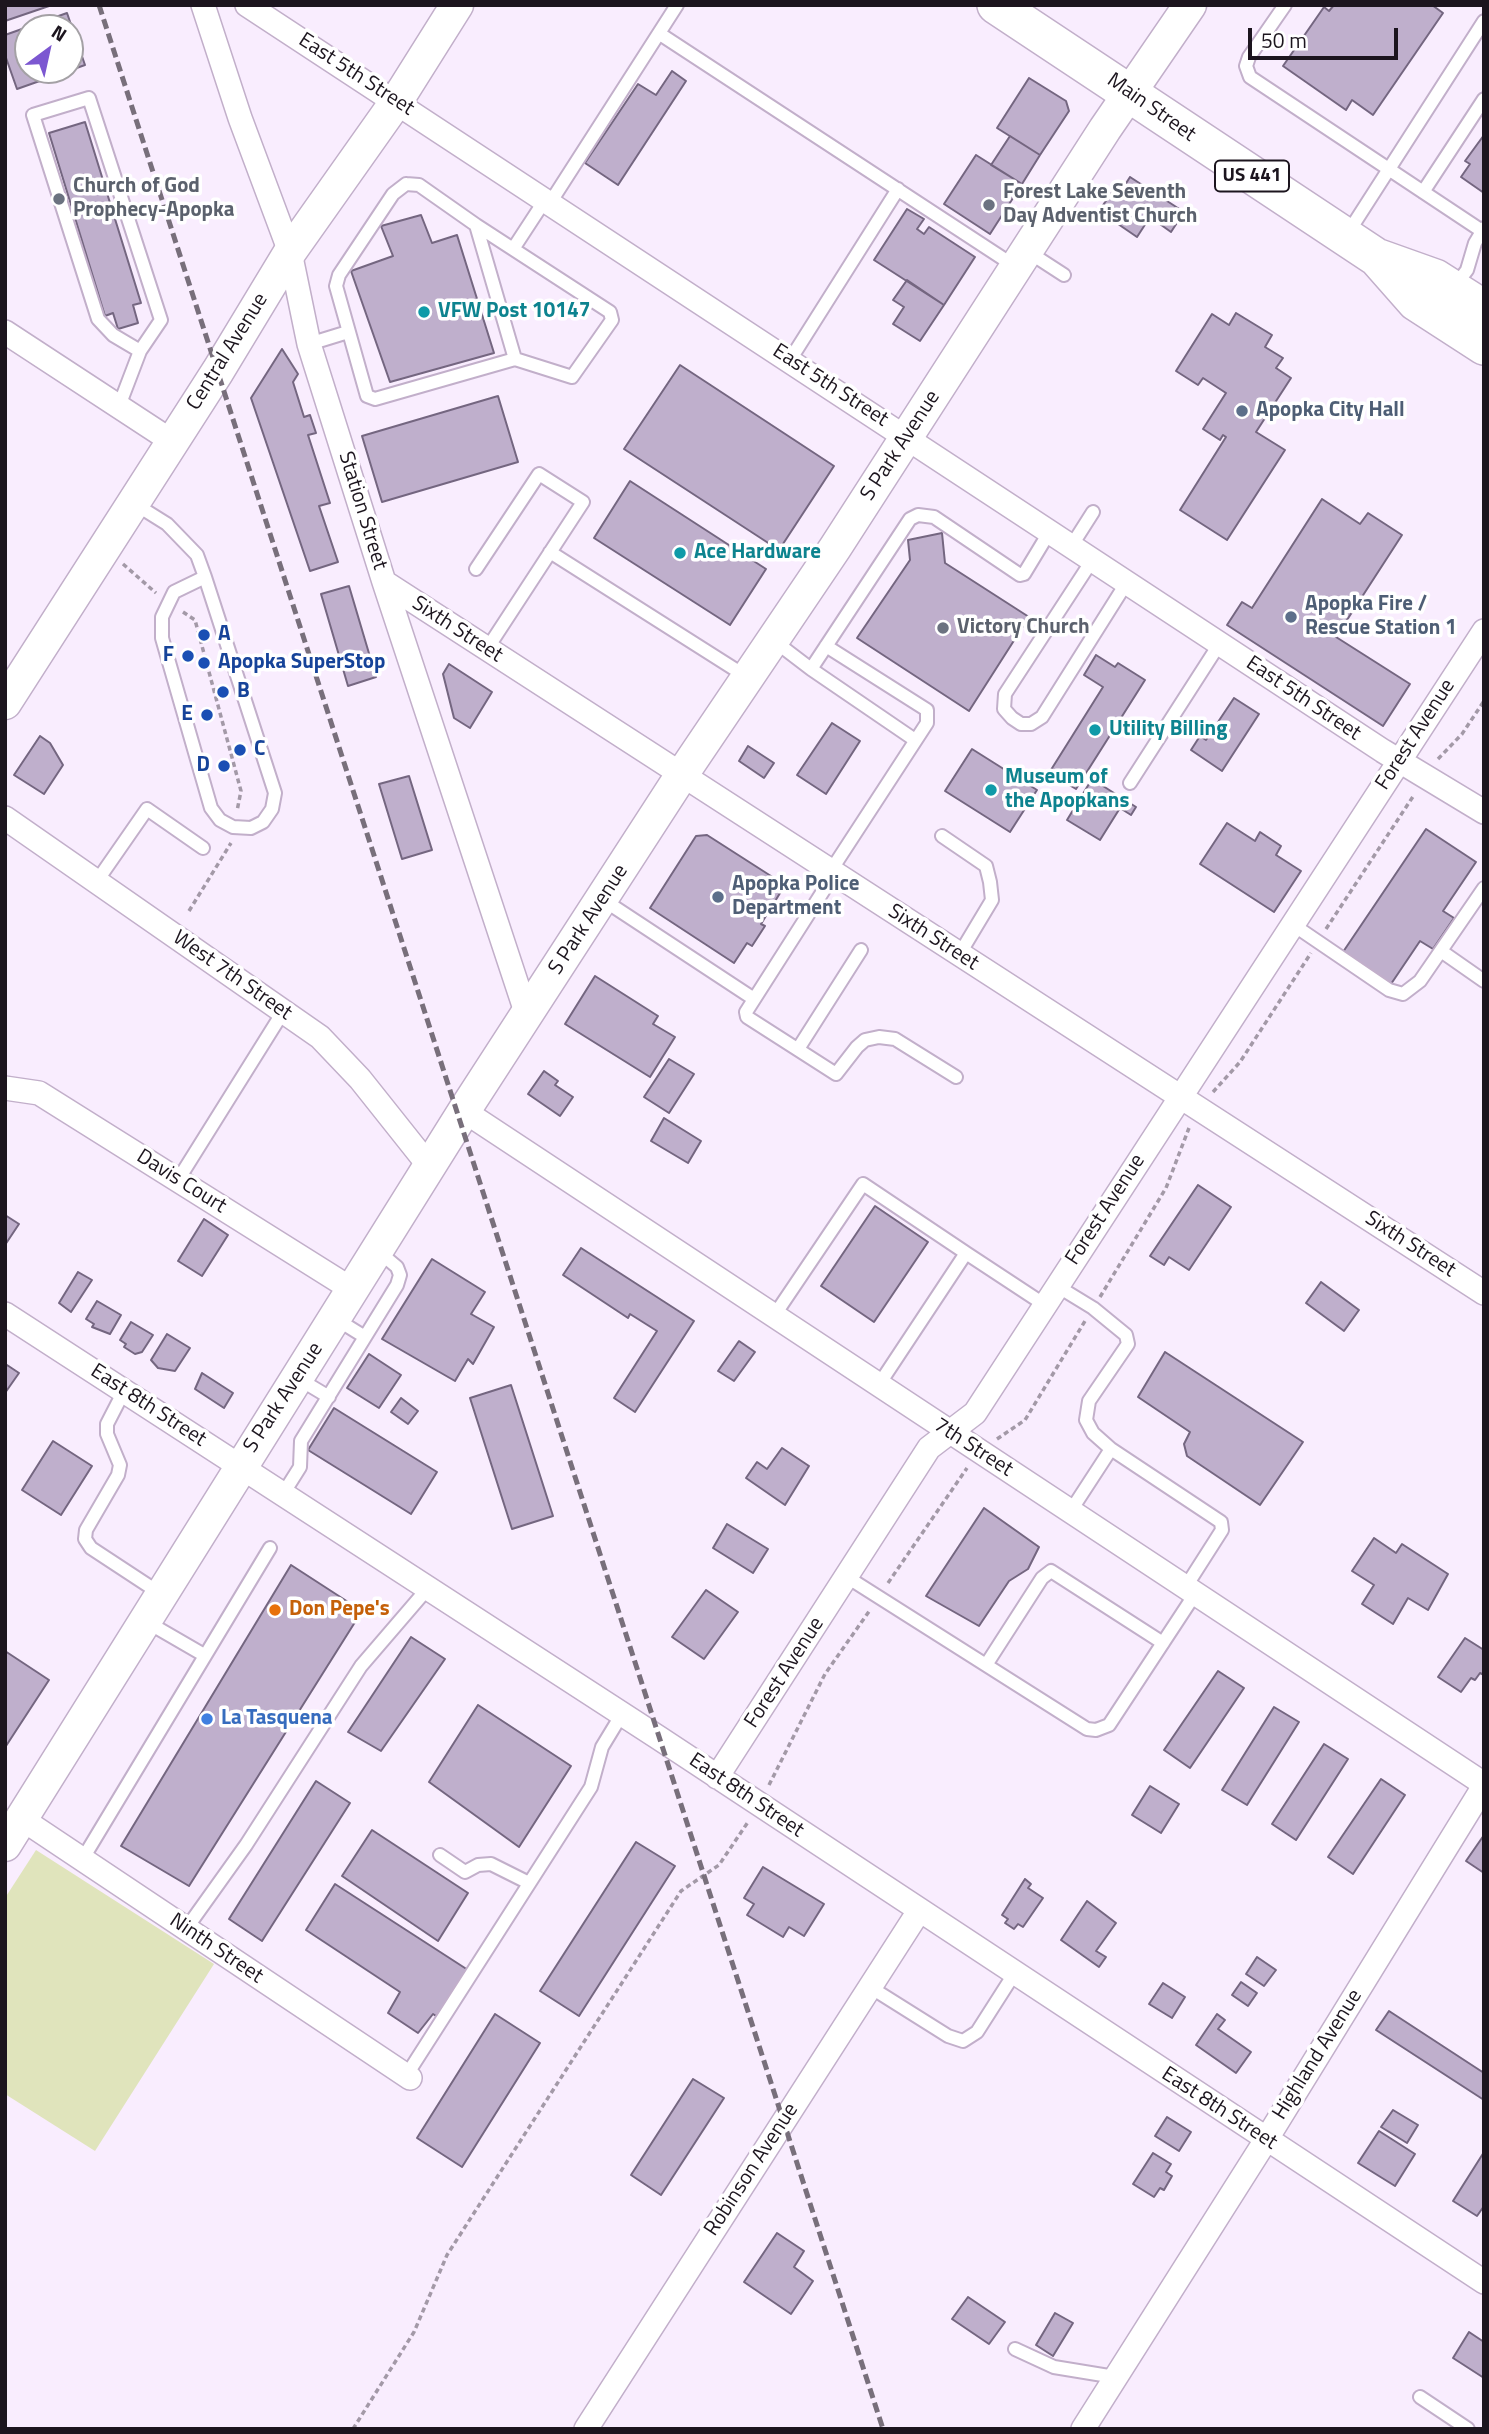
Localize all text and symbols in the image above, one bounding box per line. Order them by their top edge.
north arrow [14,14,84,84]
scale bar [1251,14,1402,58]
text: N [46,17,73,48]
text: 50 m [1261,24,1307,56]
street label: East 5th Street [293,28,419,122]
street label: Main Street [1102,68,1200,148]
road number: US 441 [1215,160,1289,192]
place label: Church of God Prophecy-Apopka [73,174,235,224]
place label: Forest Lake Seventh Day Adventist Church [1003,180,1197,230]
marker: Church of God Prophecy-Apopka [51,191,67,207]
marker: Forest Lake Seventh Day Adventist Church [981,197,997,213]
street label: Central Avenue [182,289,274,415]
place label: VFW Post 10147 [438,299,590,325]
marker: VFW Post 10147 [416,304,432,320]
street label: East 5th Street [767,339,893,433]
street label: S Park Avenue [856,386,946,506]
place label: Apopka City Hall [1256,398,1405,424]
marker: Apopka City Hall [1234,403,1250,419]
street label: Station Street [332,449,392,573]
place label: Ace Hardware [694,540,821,566]
marker: Ace Hardware [672,545,688,561]
street label: Sixth Street [407,591,507,669]
place label: Apopka Fire / Rescue Station 1 [1305,592,1457,642]
marker: Apopka Fire / Rescue Station 1 [1283,609,1299,625]
place label: Victory Church [957,615,1090,641]
marker: Victory Church [935,620,951,636]
place label: A [218,622,231,648]
marker: A [196,627,212,643]
place label: F [163,643,174,669]
marker: F [180,648,196,664]
place label: Apopka SuperStop [218,650,385,676]
street label: East 5th Street [1241,651,1365,747]
marker: Apopka SuperStop [196,655,212,671]
street label: Forest Avenue [1371,675,1461,795]
place label: B [237,679,250,705]
marker: B [215,684,231,700]
place label: E [181,702,193,728]
marker: E [199,707,215,723]
place label: Utility Billing [1109,717,1227,743]
marker: Utility Billing [1087,722,1103,738]
place label: C [254,737,265,763]
marker: C [232,742,248,758]
place label: D [197,753,210,779]
marker: D [216,758,232,774]
place label: Museum of the Apopkans [1005,765,1129,815]
marker: Museum of the Apopkans [983,782,999,798]
street label: S Park Avenue [544,860,634,980]
place label: Apopka Police Department [732,872,859,922]
marker: Apopka Police Department [710,889,726,905]
street label: Sixth Street [883,899,983,977]
street label: West 7th Street [168,926,296,1026]
street label: Davis Court [131,1145,231,1219]
street label: Forest Avenue [1061,1150,1151,1270]
street label: Sixth Street [1360,1206,1460,1284]
street label: S Park Avenue [239,1338,329,1458]
street label: East 8th Street [85,1359,211,1453]
street label: 7th Street [929,1413,1017,1483]
place label: Don Pepe's [289,1597,390,1623]
marker: Don Pepe's [267,1602,283,1618]
street label: Forest Avenue [740,1613,830,1733]
place label: La Tasquena [221,1706,333,1732]
marker: La Tasquena [199,1711,215,1727]
street label: East 8th Street [684,1748,808,1844]
street label: Ninth Street [164,1909,268,1989]
street label: Highland Avenue [1268,1985,1368,2125]
street label: East 8th Street [1156,2062,1282,2156]
street label: Robinson Avenue [700,2099,804,2241]

